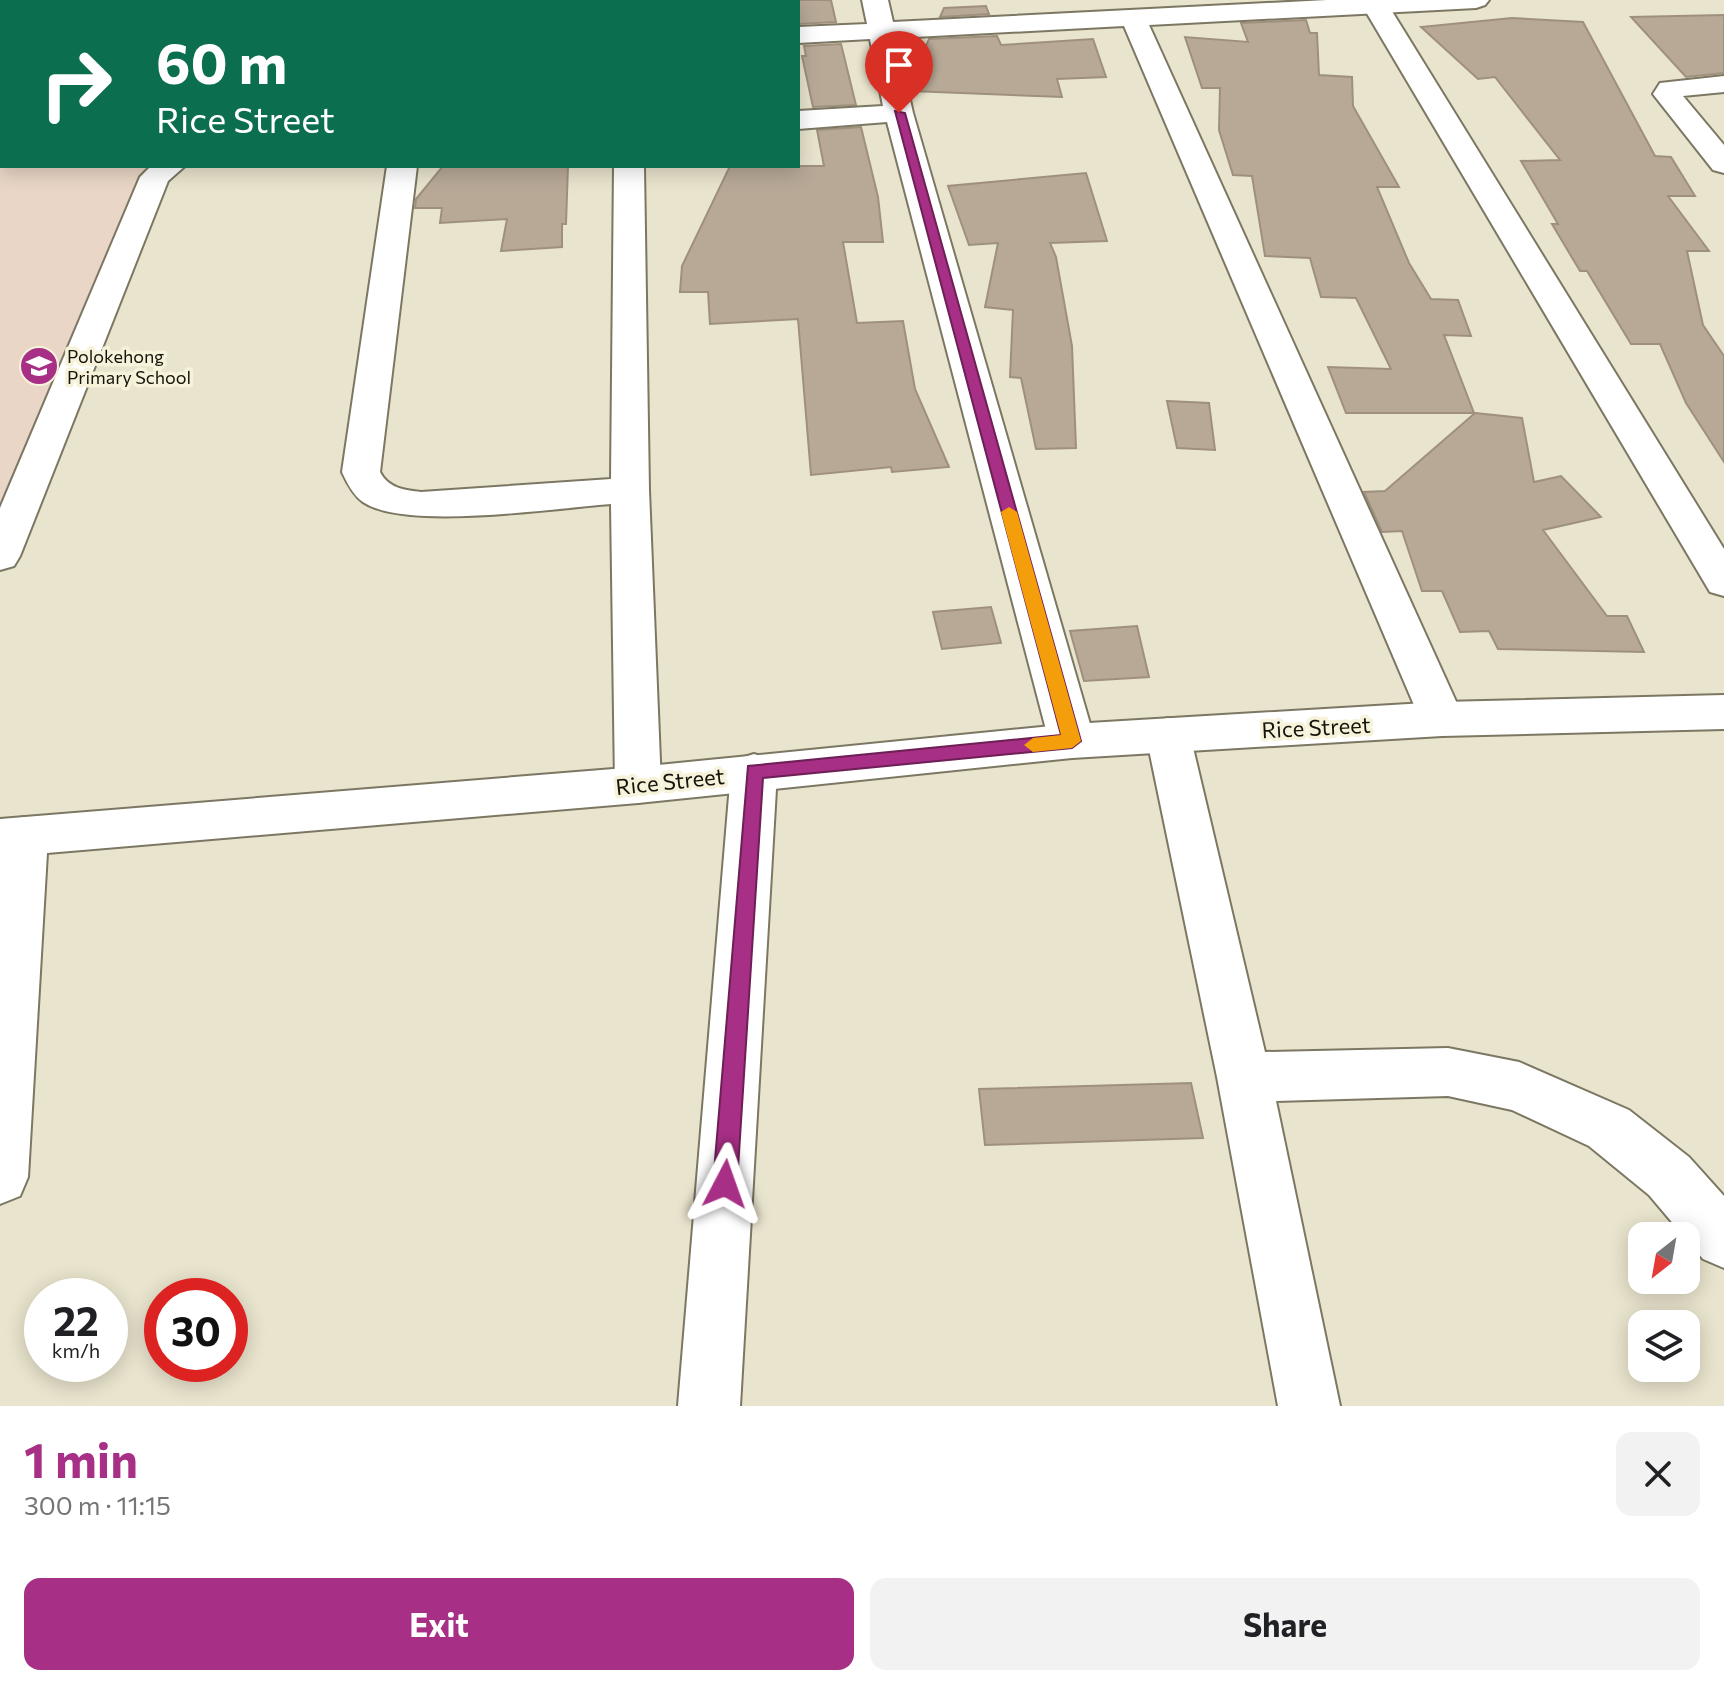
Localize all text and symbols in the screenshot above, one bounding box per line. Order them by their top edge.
text: 60 m [156,27,287,96]
pin [865,31,933,113]
icon: right [24,32,128,136]
icon: arrive [877,43,921,87]
text: Rice Street [156,96,335,140]
school or university icon: Polokehong Primary School [18,345,60,387]
place label: Polokehong Primary School [67,345,191,388]
street label: Rice Street [1261,711,1371,743]
street label: Rice Street [614,762,726,800]
position arrow [683,1142,767,1226]
north arrow [1628,1222,1700,1294]
map controls [1628,1222,1700,1382]
speed limit sign: 30 [144,1278,248,1382]
text: 22 [53,1295,99,1344]
button: layers [1628,1310,1700,1382]
text: km/h [52,1338,100,1362]
text: 1 min [24,1429,138,1488]
button: close [1616,1432,1700,1516]
text: 300 m · 11:15 [24,1489,171,1520]
button: Exit [24,1578,854,1670]
button: Share [870,1578,1700,1670]

